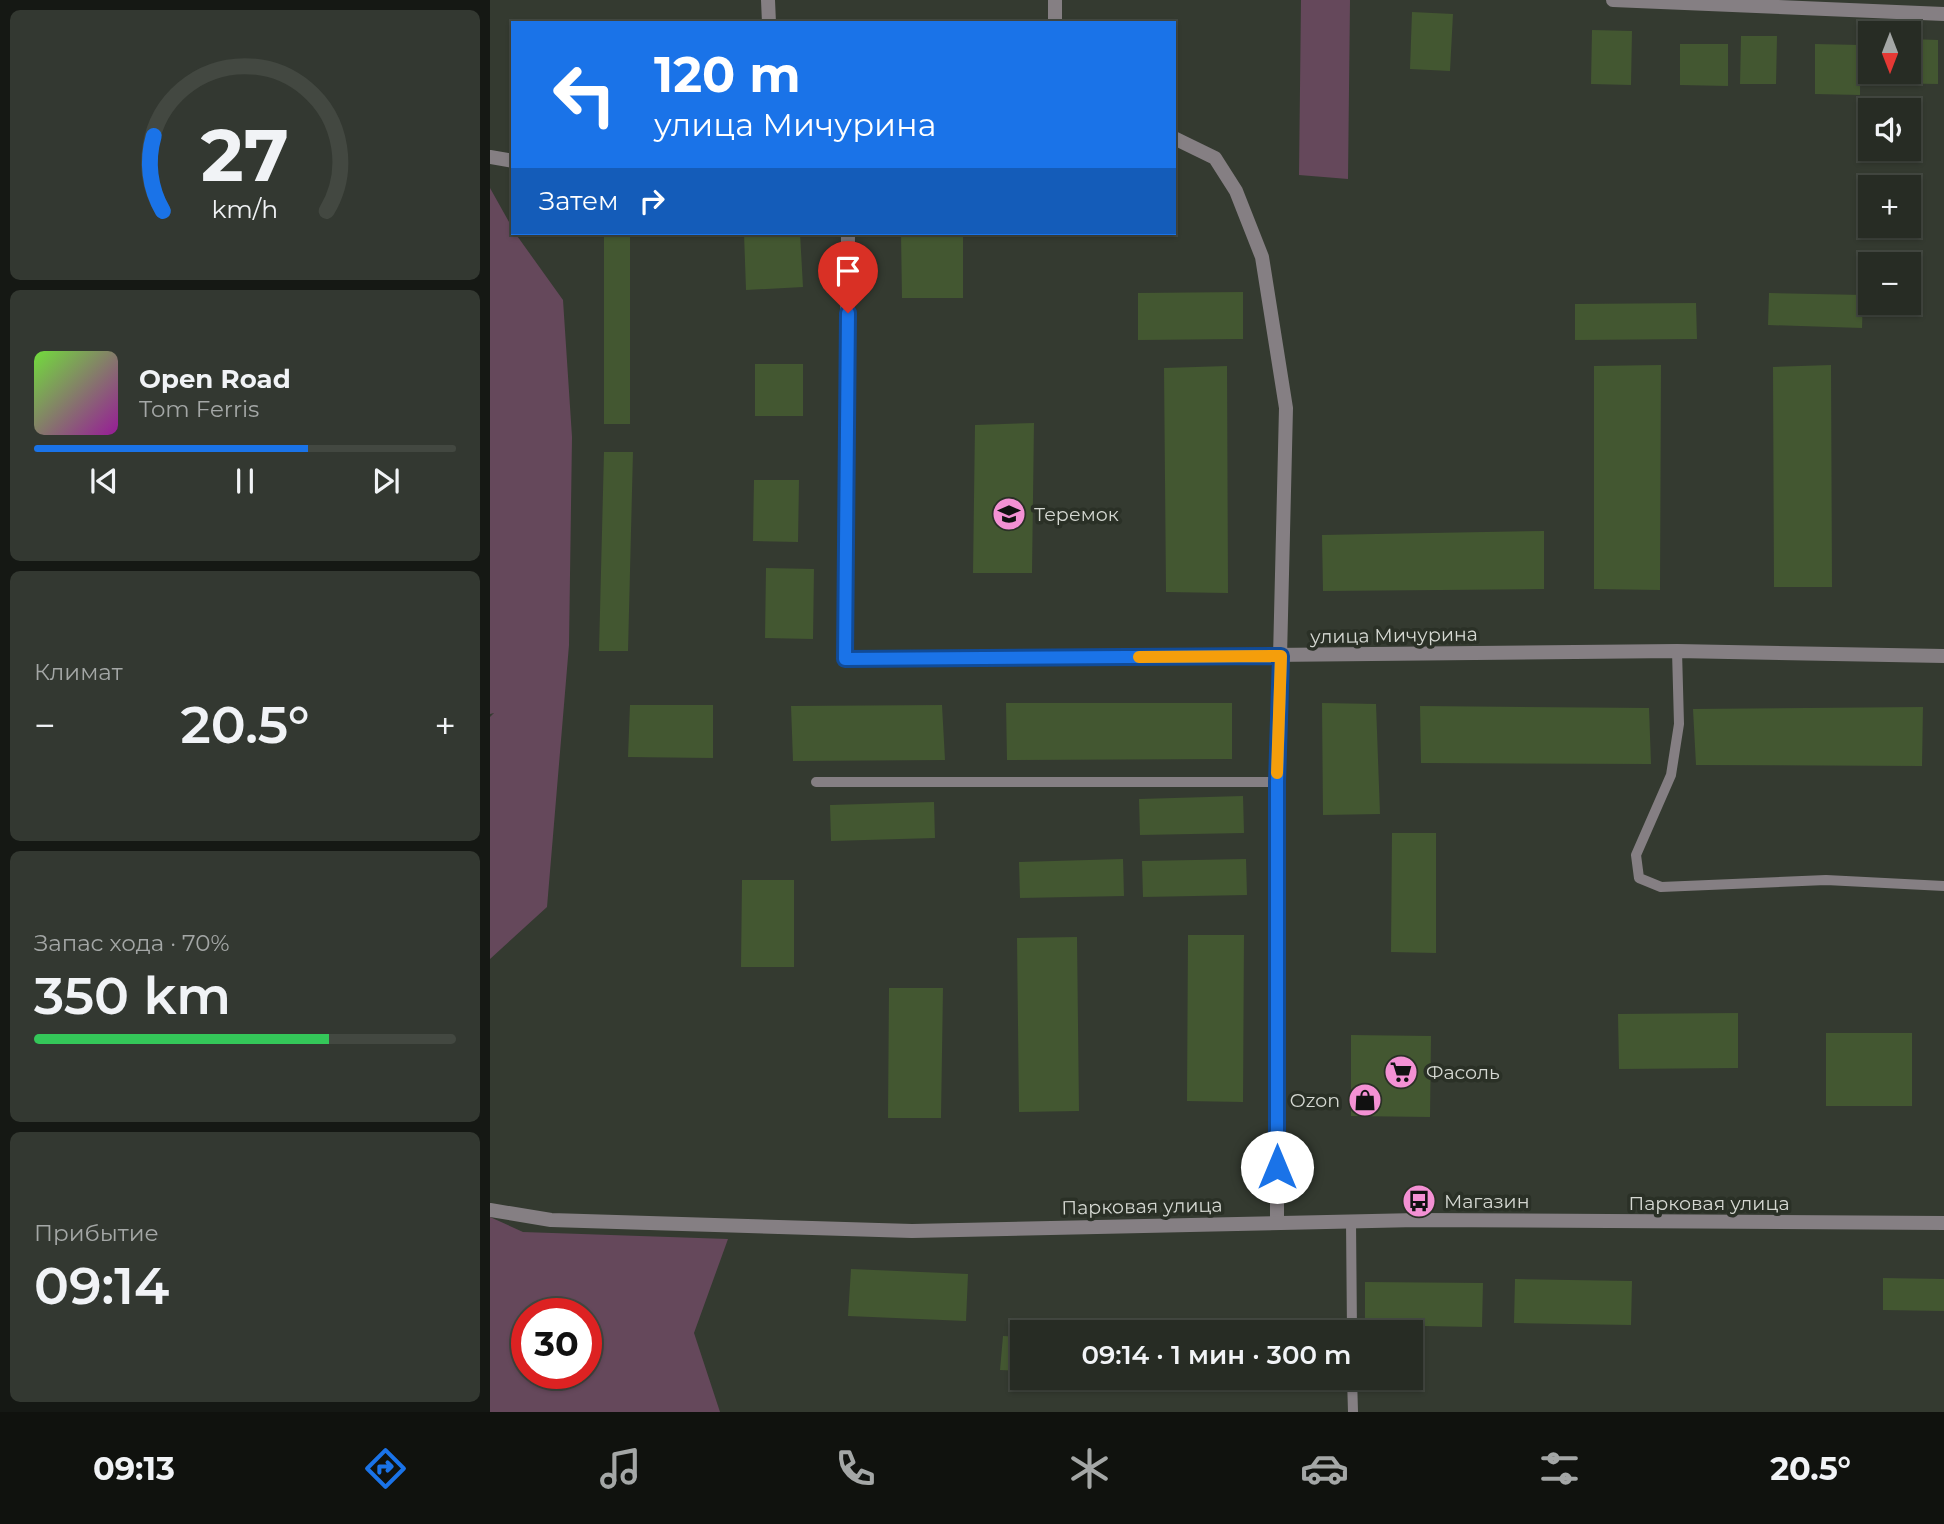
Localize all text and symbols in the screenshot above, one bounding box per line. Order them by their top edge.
north arrow [1858,21,1922,84]
map controls [1858,21,1921,315]
text: 120 m [654,45,801,104]
icon: left [539,49,630,140]
button: sound [1858,98,1921,161]
text: улица Мичурина [654,105,936,144]
text: 27 [201,112,289,200]
button: + [1858,175,1921,238]
icon: right [633,182,671,220]
text: Затем [539,185,619,217]
text: km/h [212,194,278,224]
pin [818,241,878,313]
icon: arrive [829,252,867,290]
button: − [1858,252,1921,315]
text: Open Road [139,363,291,395]
text: Tom Ferris [139,395,259,423]
icon: previous [85,462,123,500]
icon: pause [226,462,264,500]
icon: next [367,462,405,500]
school or university icon: Теремок [990,495,1028,533]
place label: Теремок [1034,503,1119,526]
street label: улица Мичурина [1309,623,1478,648]
text: Климат [34,658,123,686]
text: 20.5° [181,693,309,756]
text: − [34,702,56,749]
text: + [434,702,456,749]
text: Запас хода · 70% [34,929,229,957]
text: 350 km [34,964,231,1027]
supermarket icon: Фасоль [1382,1053,1420,1091]
place label: Фасоль [1426,1061,1500,1084]
shop icon: Ozon [1346,1081,1384,1119]
place label: Ozon [1290,1089,1340,1112]
position arrow [1240,1130,1314,1204]
bus stop icon: Магазин [1400,1182,1438,1220]
place label: Магазин [1444,1190,1530,1213]
street label: Парковая улица [1628,1192,1790,1215]
street label: Парковая улица [1061,1194,1223,1219]
text: Прибытие [34,1219,159,1247]
text: 09:14 [34,1254,169,1317]
speed limit sign: 30 [511,1298,602,1389]
text: 09:14 · 1 мин · 300 m [1081,1339,1352,1371]
icon: directions [361,1444,410,1493]
icon: music [596,1444,645,1493]
icon: phone [831,1444,880,1493]
icon: climate [1065,1444,1114,1493]
icon: car [1300,1444,1349,1493]
icon: filters [1535,1444,1584,1493]
text: 09:13 [93,1449,175,1488]
text: 20.5° [1770,1449,1851,1488]

